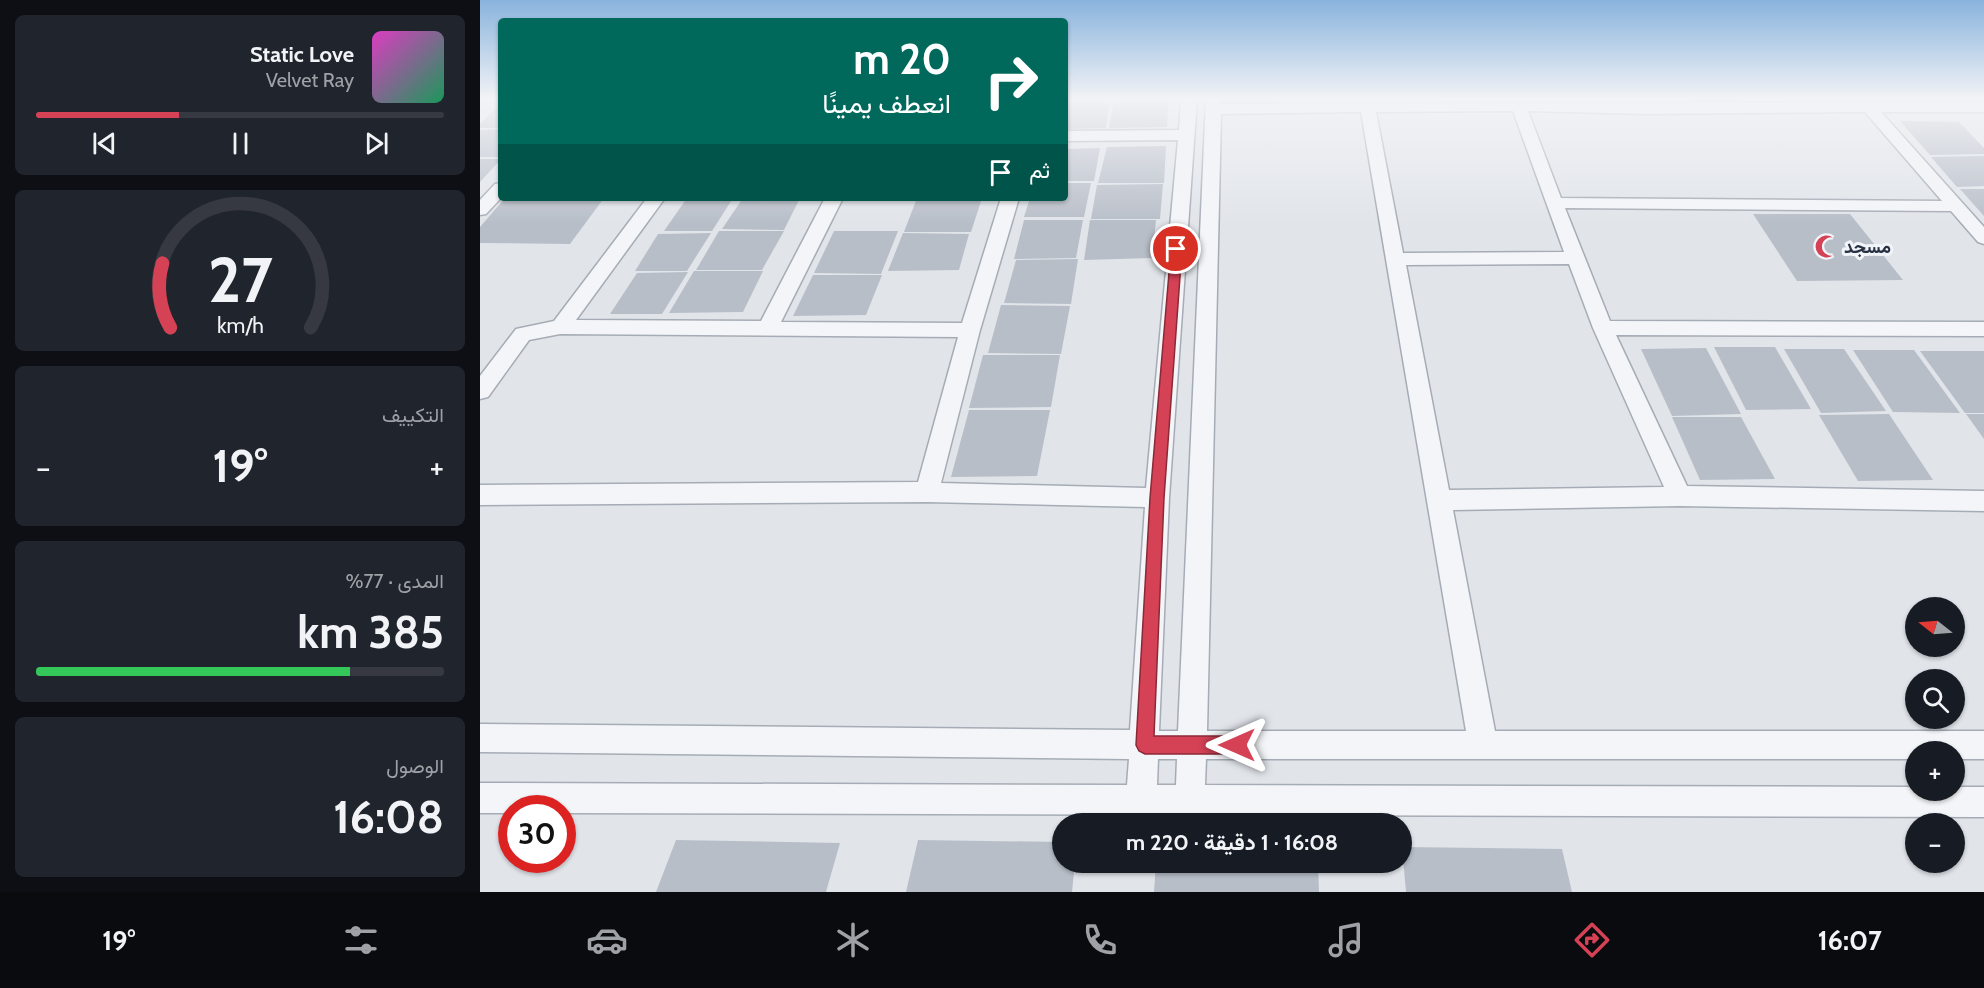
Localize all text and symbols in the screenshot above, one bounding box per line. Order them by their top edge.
text: 20 m [853,33,951,85]
text: Static Love [250,41,354,68]
icon: right [972,42,1050,120]
text: Velvet Ray [266,68,354,92]
text: انعطف يمينًا [822,87,951,120]
icon: previous [88,127,121,160]
icon: pause [224,127,257,160]
icon: next [360,127,393,160]
icon: arrive [984,156,1017,189]
text: ثم [1029,157,1050,184]
pin [1150,223,1201,274]
icon: arrive [1159,232,1192,265]
mosque icon: مسجد [1813,234,1839,260]
place label: مسجد [1844,236,1891,258]
text: 27 [208,242,273,318]
text: km/h [217,312,263,338]
text: التكييف [382,403,444,427]
text: 19° [213,439,267,493]
text: − [36,447,51,487]
text: + [429,447,444,487]
text: المدى · 77% [346,569,444,593]
north arrow [1905,597,1965,657]
map controls [1905,597,1965,873]
text: 385 km [297,605,444,659]
button: search [1905,669,1965,729]
position arrow [1205,713,1269,777]
button: + [1905,741,1965,801]
text: الوصول [386,754,444,778]
text: 16:08 [333,790,444,844]
speed limit sign: 30 [498,795,576,873]
button: − [1905,813,1965,873]
text: 16:08 · 1 دقيقة · 220 m [1126,829,1338,856]
icon: filters [340,919,382,961]
icon: car [586,919,628,961]
icon: climate [832,919,874,961]
icon: phone [1079,919,1121,961]
icon: music [1325,919,1367,961]
icon: directions [1571,919,1613,961]
text: 19° [102,924,135,957]
text: 16:07 [1818,924,1882,957]

